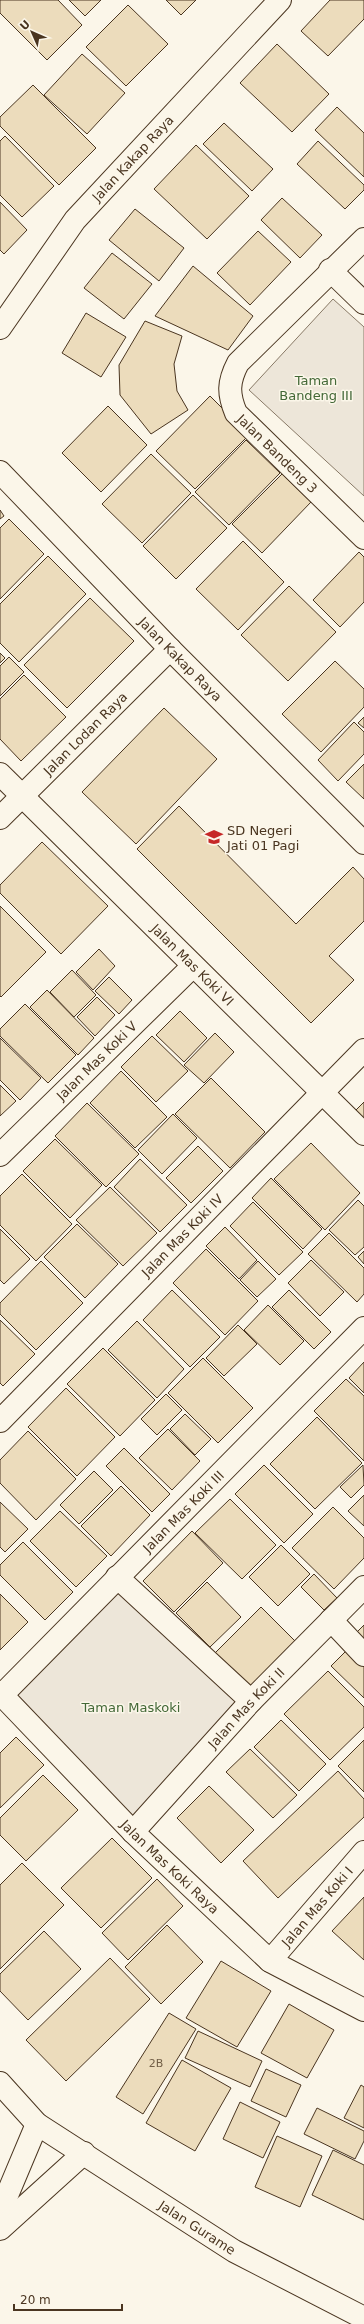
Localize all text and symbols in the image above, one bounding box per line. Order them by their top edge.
north arrow [12,12,52,52]
text: U [18,18,33,33]
street label: Jalan Kakap Raya [88,112,176,205]
park label: Taman Bandeng III [279,373,353,403]
street label: Jalan Bandeng 3 [234,410,321,496]
street label: Jalan Kakap Raya [135,613,225,704]
street label: Jalan Lodan Raya [39,689,130,779]
place label: SD Negeri Jati 01 Pagi [226,823,299,853]
school or university icon: SD Negeri Jati 01 Pagi [204,827,224,847]
street label: Jalan Mas Koki VI [148,920,237,1009]
street label: Jalan Mas Koki V [53,1018,140,1104]
street label: Jalan Mas Koki IV [138,1191,226,1281]
street label: Jalan Mas Koki III [139,1467,227,1556]
street label: Jalan Mas Koki II [204,1664,287,1752]
park label: Taman Maskoki [81,1700,180,1715]
street label: Jalan Mas Koki Raya [117,1816,222,1917]
street label: Jalan Mas Koki I [278,1863,356,1950]
house number: 2B [149,2057,163,2070]
street label: Jalan Gurame [155,2197,238,2258]
scale bar [14,2286,122,2312]
text: 20 m [20,2293,51,2307]

